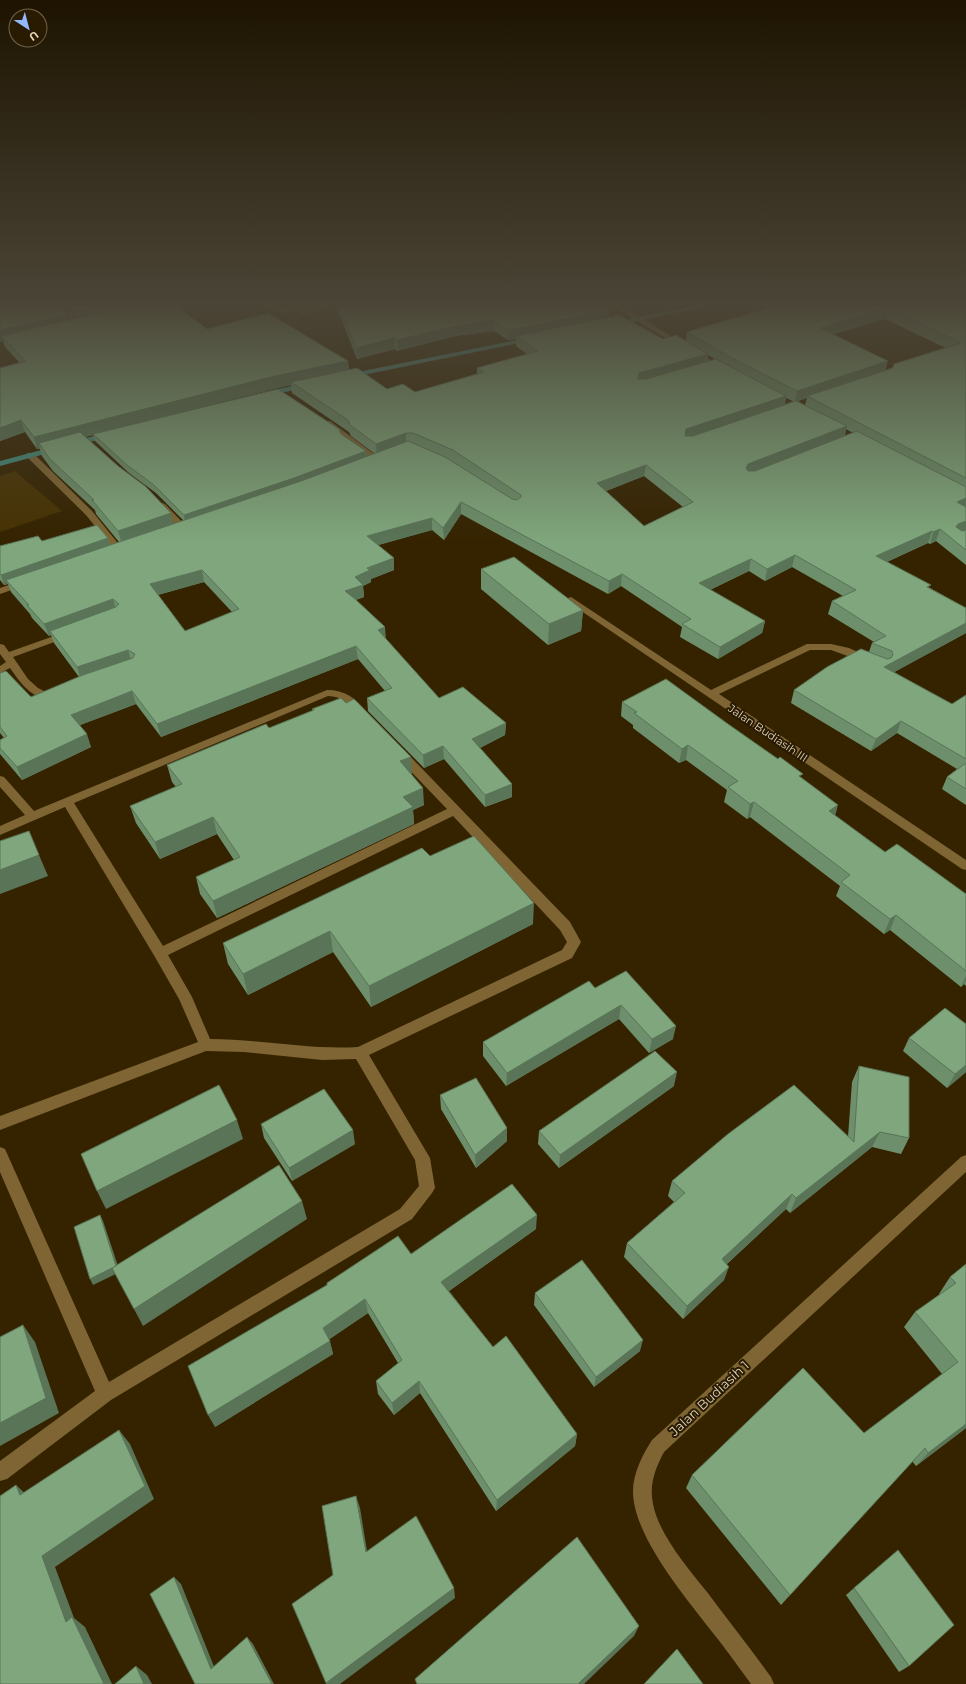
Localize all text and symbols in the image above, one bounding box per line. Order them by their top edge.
north arrow [8,8,48,48]
text: U [26,28,42,44]
street label: Jalan Budiasih III [725,701,810,765]
street label: Jalan Budiasih 1 [665,1357,752,1440]

